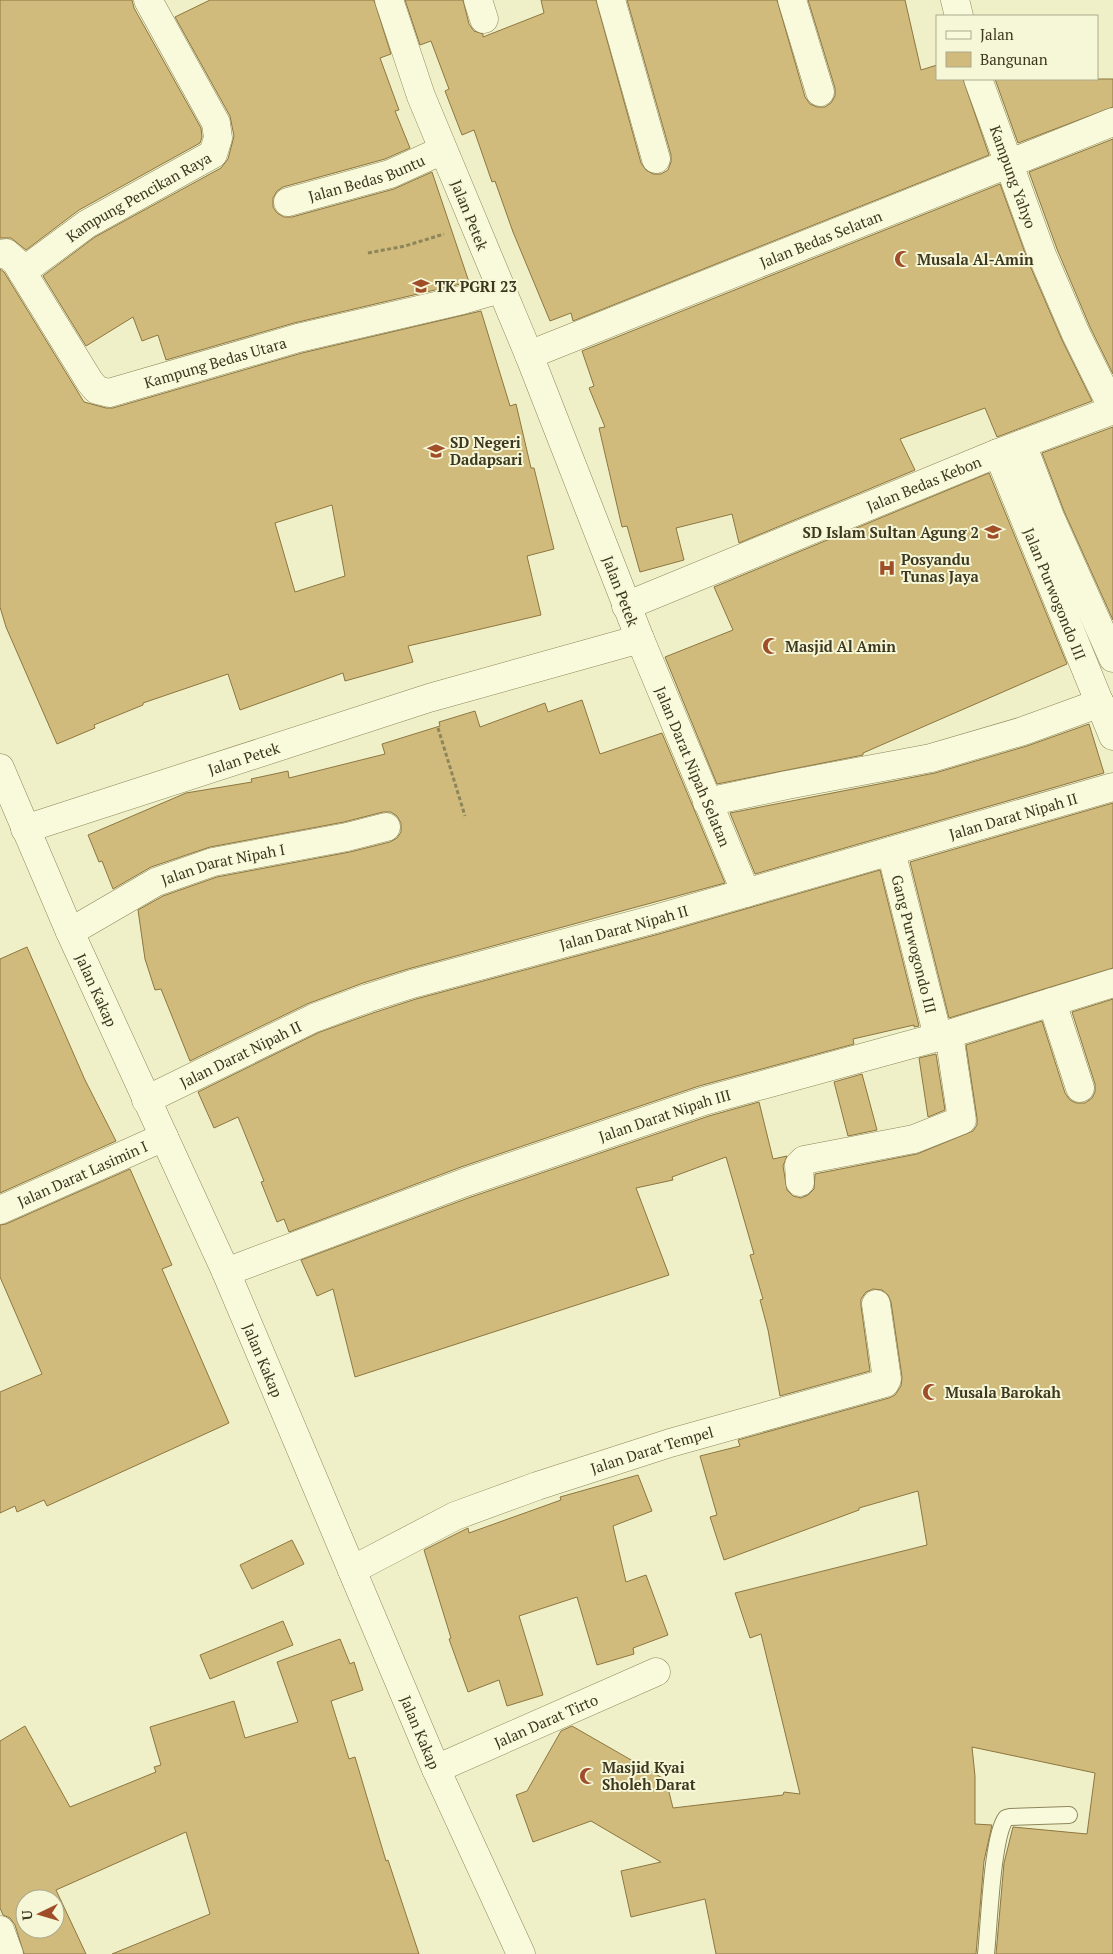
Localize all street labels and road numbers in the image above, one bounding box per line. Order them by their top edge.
street label: Kampung Yahyo [986,122,1041,231]
street label: Kampung Pencikan Raya [62,147,215,246]
street label: Jalan Bedas Buntu [306,150,428,206]
street label: Jalan Petek [447,177,493,253]
street label: Jalan Bedas Selatan [757,205,885,272]
street label: Kampung Bedas Utara [142,332,289,392]
street label: Jalan Bedas Kebon [864,451,984,516]
street label: Jalan Purwogondo III [1019,525,1091,663]
street label: Jalan Petek [598,553,644,629]
street label: Jalan Darat Nipah Selatan [651,683,736,850]
street label: Jalan Petek [205,737,282,779]
street label: Jalan Darat Nipah II [947,788,1080,844]
street label: Jalan Darat Nipah I [158,839,286,890]
street label: Gang Purwogondo III [887,873,942,1015]
street label: Jalan Darat Nipah II [557,900,691,954]
street label: Jalan Kakap [71,950,122,1030]
street label: Jalan Darat Nipah II [176,1016,304,1092]
street label: Jalan Darat Nipah III [596,1084,733,1146]
street label: Jalan Darat Lasimin I [14,1136,150,1211]
street label: Jalan Kakap [239,1320,288,1400]
street label: Jalan Darat Tempel [588,1421,715,1478]
street label: Jalan Darat Tirto [491,1689,601,1752]
street label: Jalan Kakap [396,1692,445,1772]

